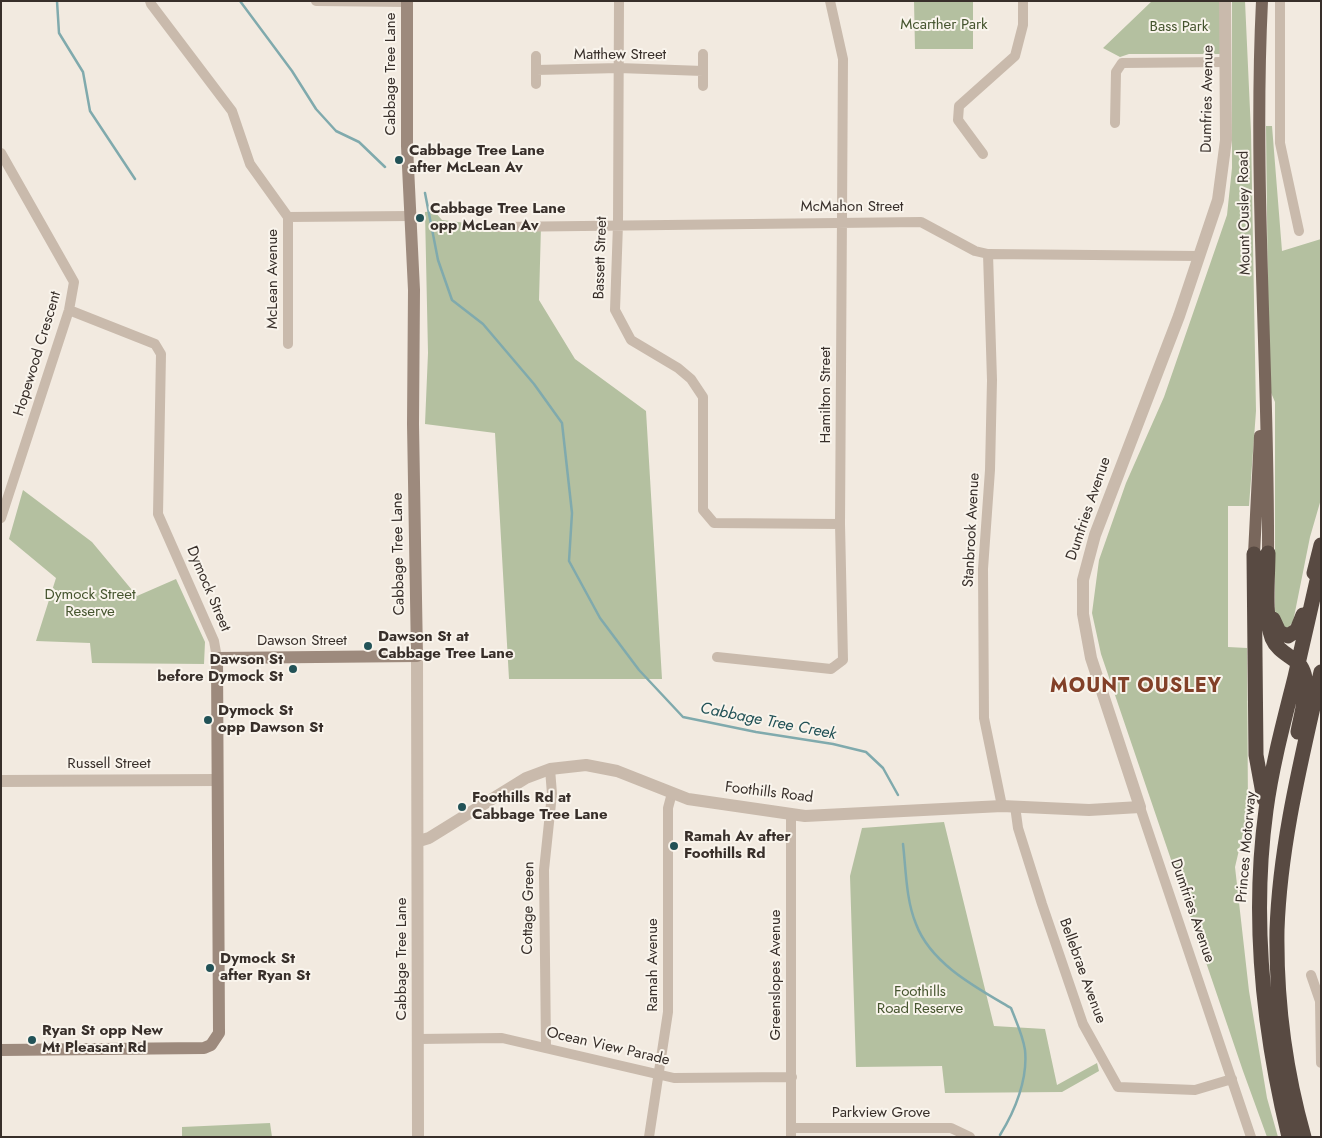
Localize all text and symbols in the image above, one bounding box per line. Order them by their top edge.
street label: Cabbage Tree Lane [382,13,400,135]
park label: Mcarther Park [900,16,988,34]
park label: Bass Park [1150,18,1208,36]
street label: Dumfries Avenue [1198,45,1218,153]
street label: Matthew Street [574,46,666,64]
place label: Cabbage Tree Lane after McLean Av [409,142,545,177]
street label: Mount Ousley Road [1235,151,1255,275]
marker: Cabbage Tree Lane after McLean Av [393,154,405,166]
street label: McMahon Street [801,198,903,216]
place label: Cabbage Tree Lane opp McLean Av [430,200,566,235]
marker: Cabbage Tree Lane opp McLean Av [414,212,426,224]
street label: Bassett Street [591,216,611,300]
street label: McLean Avenue [264,229,282,329]
street label: Hopewood Crescent [10,289,66,419]
street label: Hamilton Street [817,347,835,443]
street label: Dumfries Avenue [1063,455,1115,563]
street label: Stanbrook Avenue [960,472,984,588]
street label: Cabbage Tree Lane [389,492,409,616]
street label: Dymock Street [182,544,234,634]
park label: Dymock Street Reserve [45,586,135,621]
place label: Dawson St at Cabbage Tree Lane [378,628,514,663]
street label: Dawson Street [257,632,347,650]
marker: Dawson St at Cabbage Tree Lane [362,640,374,652]
place label: Dawson St before Dymock St [157,651,283,686]
marker: Dawson St before Dymock St [287,663,299,675]
district label: MOUNT OUSLEY [1048,675,1224,699]
water label: Cabbage Tree Creek [698,699,838,745]
place label: Dymock St opp Dawson St [218,702,323,737]
marker: Dymock St opp Dawson St [202,714,214,726]
street label: Russell Street [67,755,151,773]
street label: Foothills Road [724,779,814,807]
place label: Foothills Rd at Cabbage Tree Lane [472,789,608,824]
street label: Princes Motorway [1233,790,1261,904]
marker: Foothills Rd at Cabbage Tree Lane [456,801,468,813]
place label: Ramah Av after Foothills Rd [684,828,791,863]
marker: Ramah Av after Foothills Rd [668,840,680,852]
street label: Dumfries Avenue [1166,857,1218,965]
street label: Cottage Green [519,861,539,955]
street label: Cabbage Tree Lane [393,898,411,1020]
street label: Greenslopes Avenue [767,909,785,1041]
street label: Bellebrae Avenue [1055,916,1109,1026]
street label: Ramah Avenue [644,918,662,1012]
place label: Dymock St after Ryan St [220,950,310,985]
marker: Dymock St after Ryan St [204,962,216,974]
park label: Foothills Road Reserve [877,983,963,1018]
place label: Ryan St opp New Mt Pleasant Rd [42,1022,163,1057]
street label: Ocean View Parade [545,1024,671,1070]
marker: Ryan St opp New Mt Pleasant Rd [26,1034,38,1046]
street label: Parkview Grove [832,1104,930,1122]

